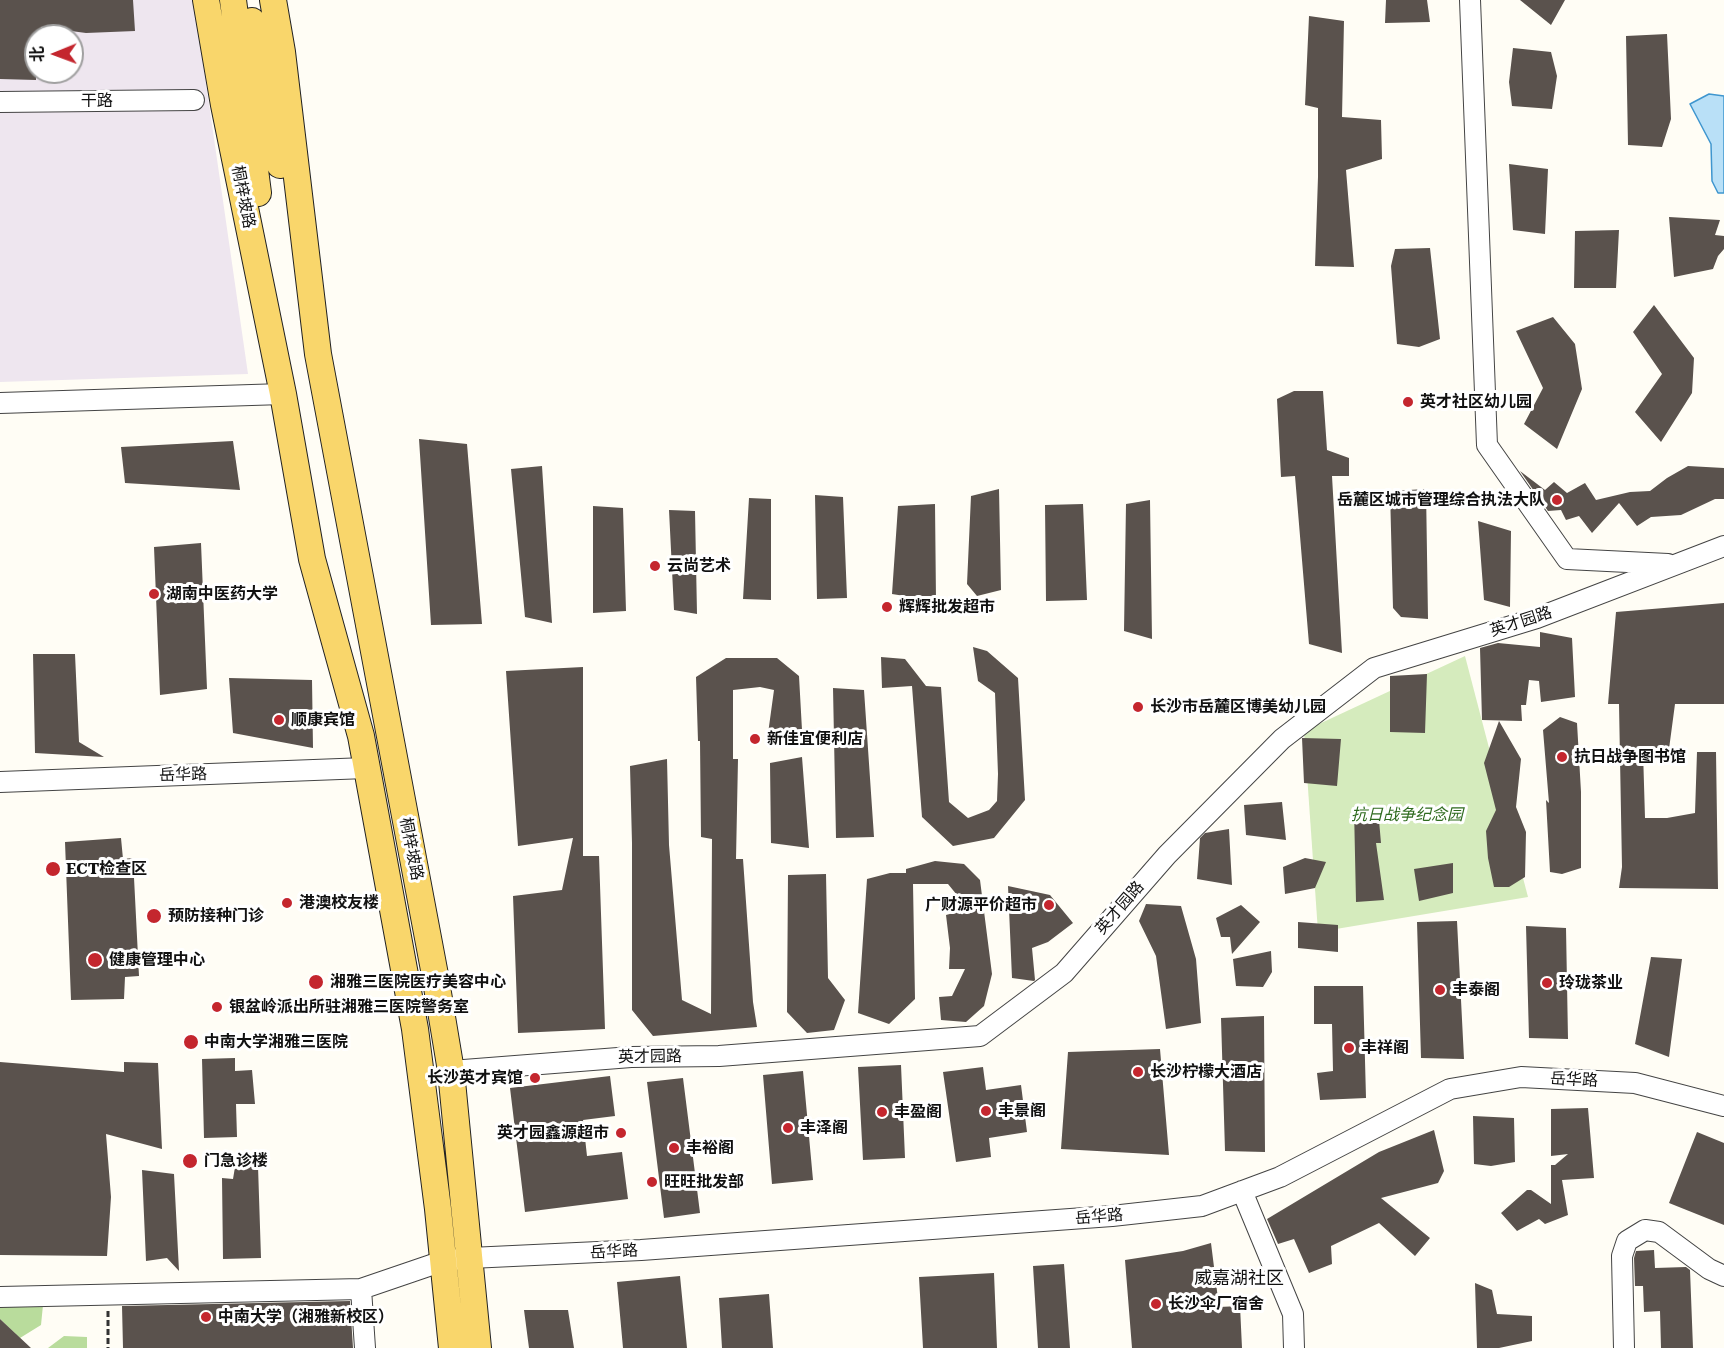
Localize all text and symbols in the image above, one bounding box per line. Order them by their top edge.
north arrow [24,24,84,84]
text: 北 [28,46,47,62]
street label: 干路 [81,91,113,111]
street label: 桐梓坡路 [227,164,259,230]
place label: 英才社区幼儿园 [1420,392,1532,412]
marker: 英才社区幼儿园 [1401,395,1415,409]
place label: 岳麓区城市管理综合执法大队 [1337,490,1545,510]
marker: 岳麓区城市管理综合执法大队 [1550,493,1564,507]
place label: 云尚艺术 [667,556,731,576]
marker: 云尚艺术 [648,559,662,573]
place label: 湖南中医药大学 [166,584,278,604]
marker: 湖南中医药大学 [147,587,161,601]
place label: 辉辉批发超市 [899,597,995,617]
marker: 辉辉批发超市 [880,600,894,614]
street label: 英才园路 [1488,603,1554,641]
place label: 长沙市岳麓区博美幼儿园 [1150,697,1326,717]
marker: 长沙市岳麓区博美幼儿园 [1131,700,1145,714]
place label: 顺康宾馆 [291,710,355,730]
marker: 顺康宾馆 [272,713,286,727]
place label: 新佳宜便利店 [767,729,863,749]
marker: 新佳宜便利店 [748,732,762,746]
place label: 抗日战争图书馆 [1574,747,1686,767]
marker: 抗日战争图书馆 [1555,750,1569,764]
street label: 岳华路 [159,765,207,785]
park label: 抗日战争纪念园 [1351,805,1463,825]
street label: 桐梓坡路 [395,816,427,882]
place label: ECT检查区 [66,859,147,879]
marker: ECT检查区 [44,860,62,878]
street label: 英才园路 [1092,878,1148,938]
place label: 港澳校友楼 [299,893,379,913]
place label: 广财源平价超市 [925,895,1037,915]
marker: 港澳校友楼 [280,896,294,910]
marker: 广财源平价超市 [1042,898,1056,912]
place label: 预防接种门诊 [168,906,264,926]
marker: 预防接种门诊 [145,907,163,925]
place label: 健康管理中心 [109,950,205,970]
marker: 健康管理中心 [86,951,104,969]
place label: 湘雅三医院医疗美容中心 [330,972,506,992]
marker: 湘雅三医院医疗美容中心 [307,973,325,991]
place label: 玲珑茶业 [1559,973,1623,993]
marker: 玲珑茶业 [1540,976,1554,990]
place label: 丰泰阁 [1452,980,1500,1000]
marker: 丰泰阁 [1433,983,1447,997]
place label: 银盆岭派出所驻湘雅三医院警务室 [229,997,469,1017]
marker: 银盆岭派出所驻湘雅三医院警务室 [210,1000,224,1014]
place label: 中南大学湘雅三医院 [204,1032,348,1052]
marker: 中南大学湘雅三医院 [182,1033,200,1051]
place label: 丰祥阁 [1361,1038,1409,1058]
marker: 丰祥阁 [1342,1041,1356,1055]
street label: 英才园路 [618,1047,682,1067]
place label: 长沙柠檬大酒店 [1150,1062,1262,1082]
marker: 长沙柠檬大酒店 [1131,1065,1145,1079]
place label: 长沙英才宾馆 [427,1068,523,1088]
street label: 岳华路 [1550,1069,1598,1091]
marker: 长沙英才宾馆 [528,1071,542,1085]
place label: 丰景阁 [998,1101,1046,1121]
place label: 丰盈阁 [894,1102,942,1122]
marker: 丰景阁 [979,1104,993,1118]
marker: 丰盈阁 [875,1105,889,1119]
place label: 丰泽阁 [800,1118,848,1138]
marker: 丰泽阁 [781,1121,795,1135]
place label: 英才园鑫源超市 [497,1123,609,1143]
marker: 英才园鑫源超市 [614,1126,628,1140]
place label: 丰裕阁 [686,1138,734,1158]
marker: 丰裕阁 [667,1141,681,1155]
place label: 门急诊楼 [204,1151,268,1171]
marker: 门急诊楼 [181,1152,199,1170]
place label: 旺旺批发部 [664,1172,744,1192]
marker: 旺旺批发部 [645,1175,659,1189]
street label: 岳华路 [1074,1205,1124,1229]
street label: 岳华路 [590,1241,638,1263]
district label: 威嘉湖社区 [1194,1268,1284,1290]
place label: 长沙伞厂宿舍 [1168,1294,1264,1314]
marker: 长沙伞厂宿舍 [1149,1297,1163,1311]
place label: 中南大学（湘雅新校区） [218,1307,394,1327]
marker: 中南大学（湘雅新校区） [199,1310,213,1324]

